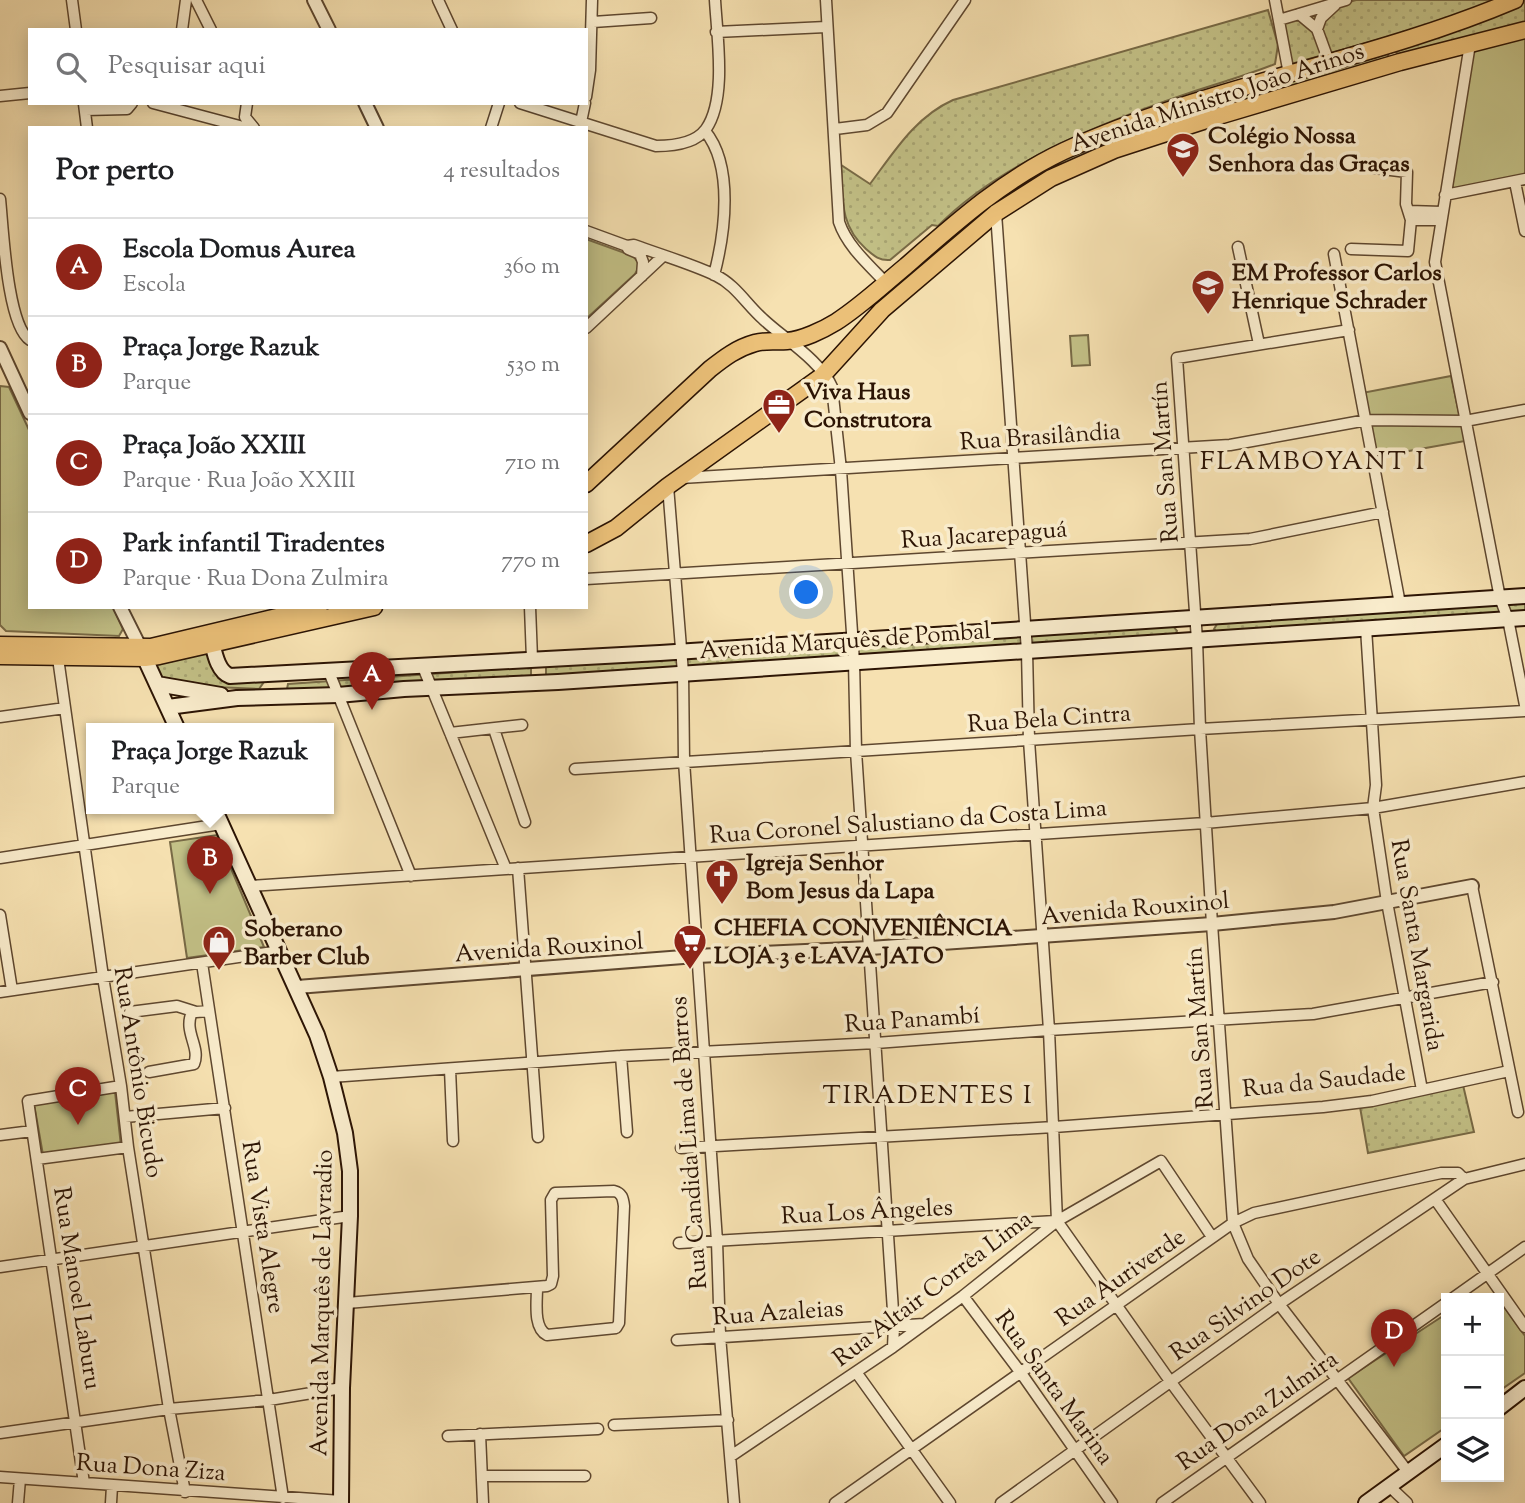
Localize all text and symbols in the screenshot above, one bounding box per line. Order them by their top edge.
search box [28,28,588,105]
street label: Avenida Ministro João Arinos [1066,35,1369,163]
icon: search [52,48,90,86]
text: Pesquisar aqui [108,48,266,85]
place label: Colégio Nossa Senhora das Graças [1208,120,1410,182]
school or university icon: Colégio Nossa Senhora das Graças [1164,130,1202,179]
text: Por perto [56,150,174,193]
text: 4 resultados [443,155,560,188]
text: Escola Domus Aurea [123,232,355,269]
text: A [70,251,88,284]
text: 360 m [503,251,560,284]
place label: EM Professor Carlos Henrique Schrader [1232,257,1442,319]
school or university icon: EM Professor Carlos Henrique Schrader [1189,267,1227,316]
text: Escola [123,269,186,302]
text: Praça Jorge Razuk [123,330,319,367]
text: B [72,349,86,382]
text: 530 m [507,349,560,382]
text: Parque [123,367,191,400]
place label: Viva Haus Construtora [804,376,933,438]
street label: Rua San Martín [1143,380,1189,544]
office icon: Viva Haus Construtora [760,386,798,435]
street label: Rua Brasilândia [959,415,1122,461]
text: Praça João XXIII [123,428,306,465]
district label: FLAMBOYANT I [1200,444,1426,481]
text: C [70,447,88,480]
text: 710 m [505,447,560,480]
text: Parque · Rua João XXIII [123,465,356,498]
street label: Rua Jacarepaguá [900,513,1068,559]
text: Park infantil Tiradentes [123,526,385,563]
text: D [70,545,88,578]
text: 770 m [501,545,560,578]
text: Parque · Rua Dona Zulmira [123,563,389,596]
your location [789,575,823,609]
street label: Avenida Marquês de Pombal [698,615,992,669]
pin: A [349,652,395,710]
street label: Rua Bela Cintra [966,697,1132,743]
popup [86,723,334,814]
text: Praça Jorge Razuk [112,734,308,771]
text: Parque [112,771,180,804]
street label: Rua Coronel Salustiano da Costa Lima [708,792,1108,854]
pin: B [187,836,233,894]
street label: Rua Santa Margarida [1381,837,1451,1054]
place label: Igreja Senhor Bom Jesus da Lapa [746,847,936,909]
church icon: Igreja Senhor Bom Jesus da Lapa [703,857,741,906]
street label: Avenida Rouxinol [1040,885,1231,935]
place label: CHEFIA CONVENIÊNCIA LOJA 3 e LAVA JATO [714,912,1013,974]
place label: Soberano Barber Club [244,913,370,975]
supermarket icon: CHEFIA CONVENIÊNCIA LOJA 3 e LAVA JATO [671,922,709,971]
shop icon: Soberano Barber Club [200,923,238,972]
street label: Avenida Rouxinol [454,925,645,973]
street label: Rua San Martín [1178,946,1224,1110]
street label: Rua Antônio Bicudo [104,964,171,1180]
street label: Rua Candida Lima de Barros [663,995,717,1291]
street label: Rua Panambí [843,999,981,1043]
street label: Rua da Saudade [1241,1057,1407,1107]
pin: C [55,1067,101,1125]
district label: TIRADENTES I [822,1078,1034,1115]
street label: Rua Vista Alegre [232,1139,292,1316]
street label: Avenida Marquês de Lavradio [303,1149,343,1457]
street label: Rua Manoel Laburu [43,1185,109,1392]
street label: Rua Los Ângeles [780,1192,954,1234]
street label: Rua Altair Corrêa Lima [826,1203,1040,1376]
street label: Rua Auriverde [1049,1221,1193,1336]
street label: Rua Silvino Dote [1164,1241,1328,1370]
street label: Rua Azaleias [712,1292,845,1336]
map controls [1441,1293,1504,1482]
button: + [1441,1293,1504,1356]
street label: Rua Santa Marina [986,1304,1121,1473]
pin: D [1371,1309,1417,1367]
street label: Rua Dona Zulmira [1171,1343,1346,1480]
button: − [1441,1356,1504,1419]
button: layers [1441,1419,1504,1482]
street label: Rua Dona Ziza [75,1447,227,1491]

